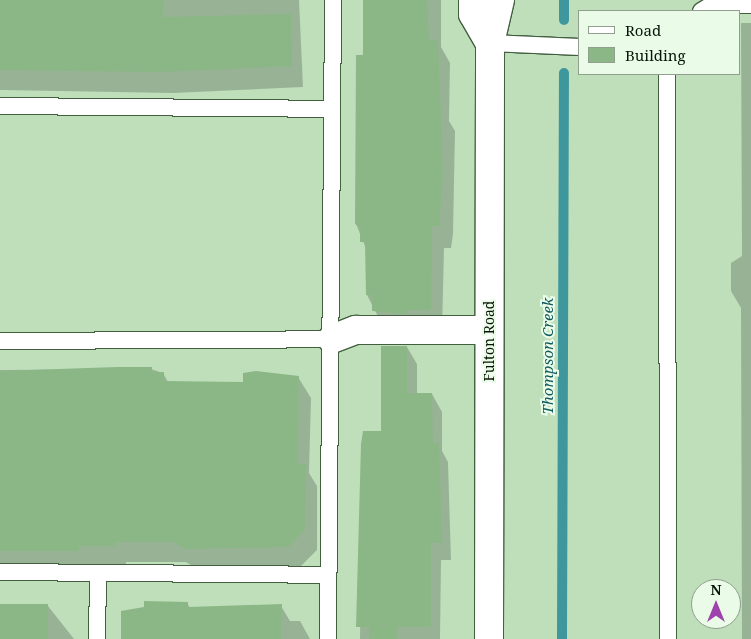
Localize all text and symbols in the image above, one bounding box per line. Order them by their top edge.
legend [578,10,741,75]
text: Road [625,20,661,40]
text: Building [625,45,686,65]
water label: Thompson Creek [539,298,557,414]
street label: Fulton Road [481,301,497,381]
north arrow [691,579,741,629]
text: N [710,580,722,599]

